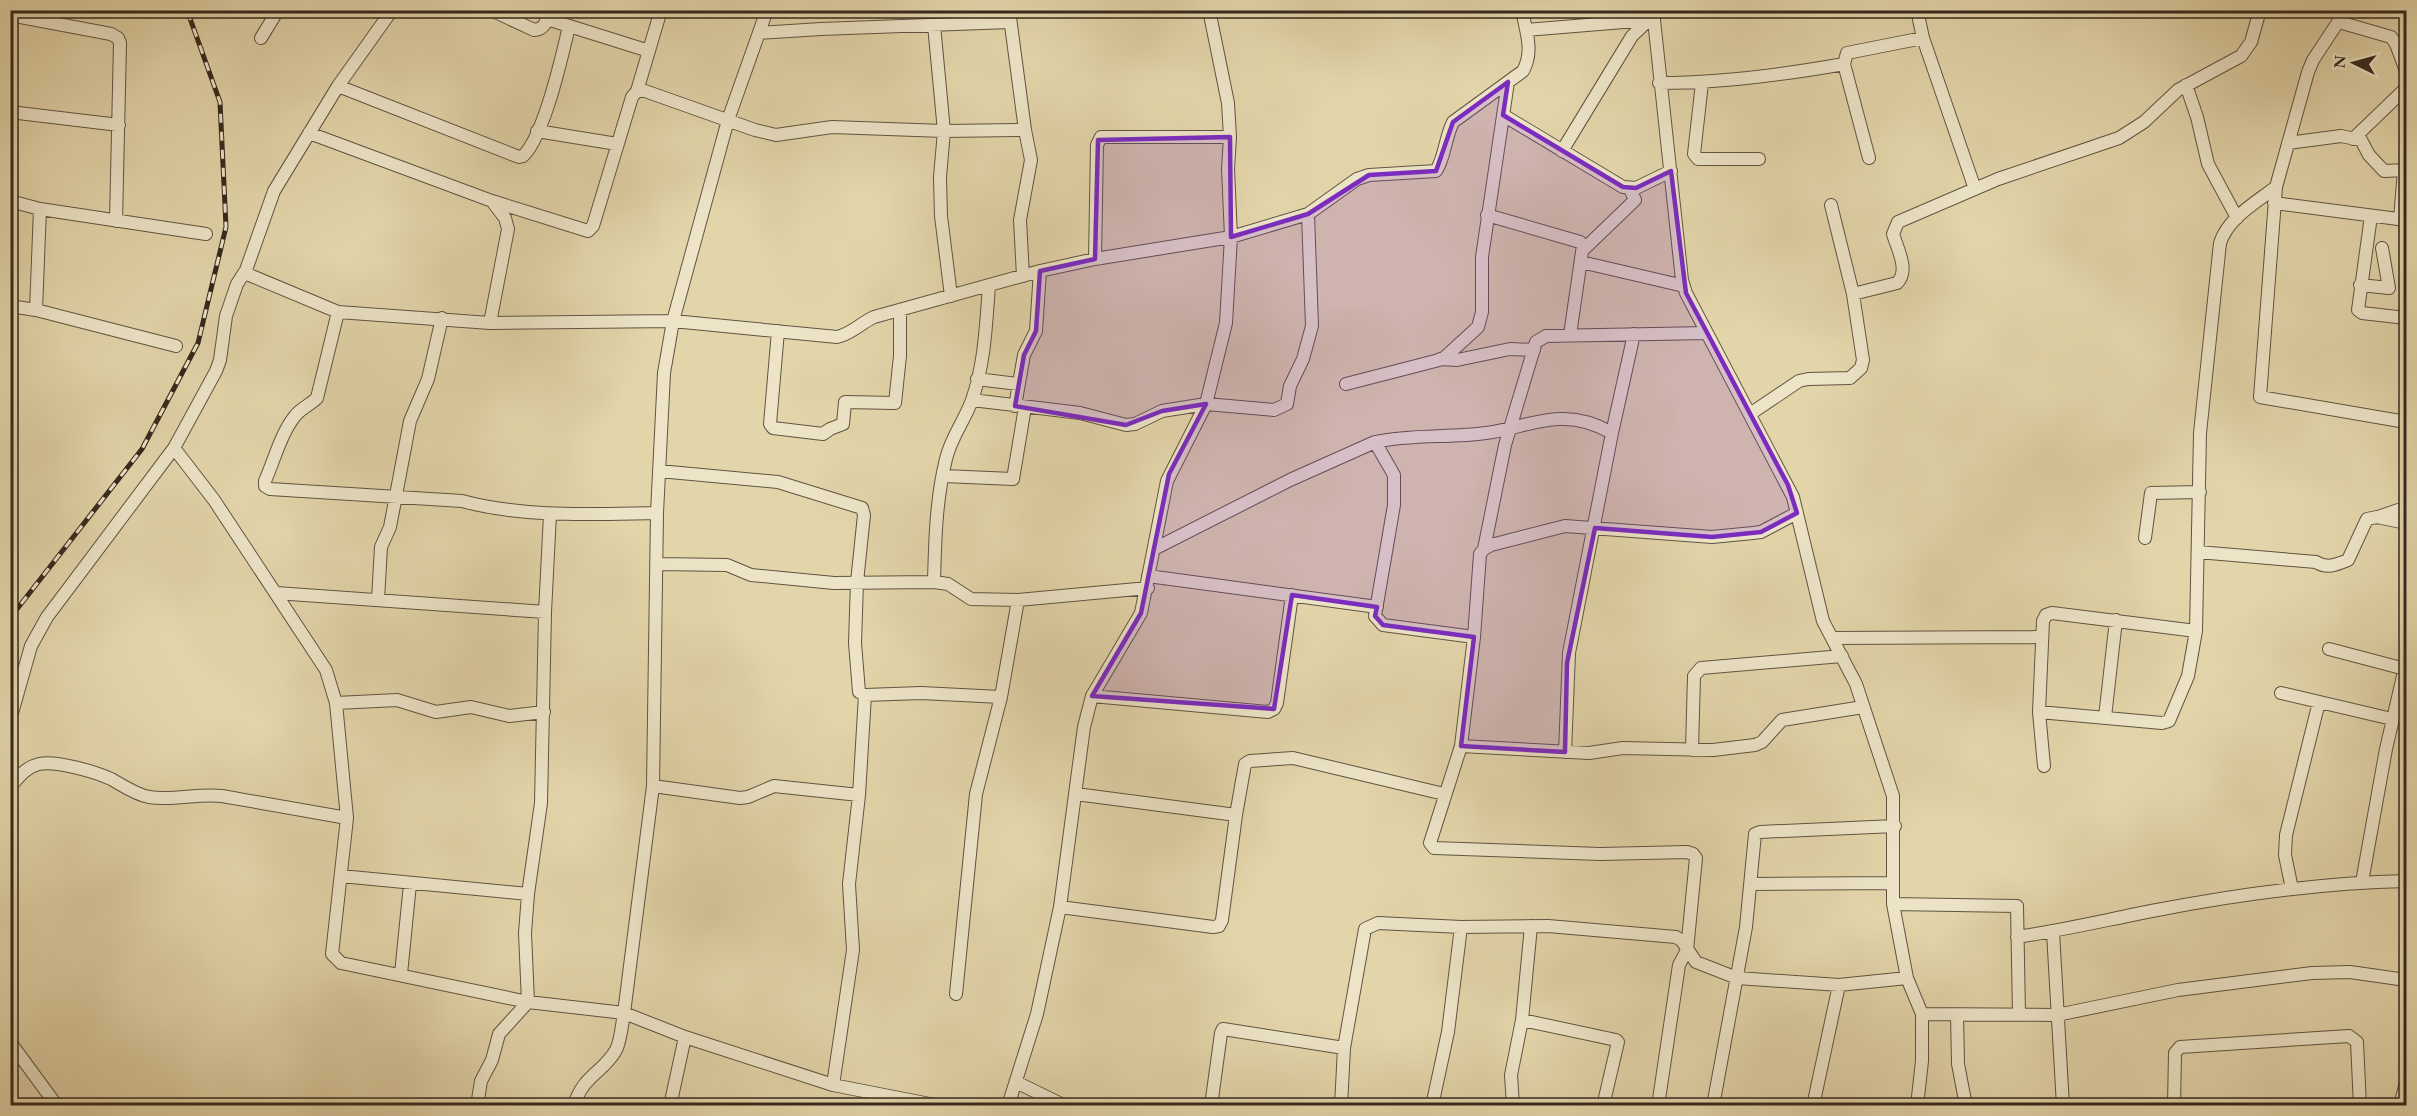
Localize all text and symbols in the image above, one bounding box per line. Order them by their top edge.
north arrow [2324,33,2384,93]
text: N [2329,54,2351,69]

